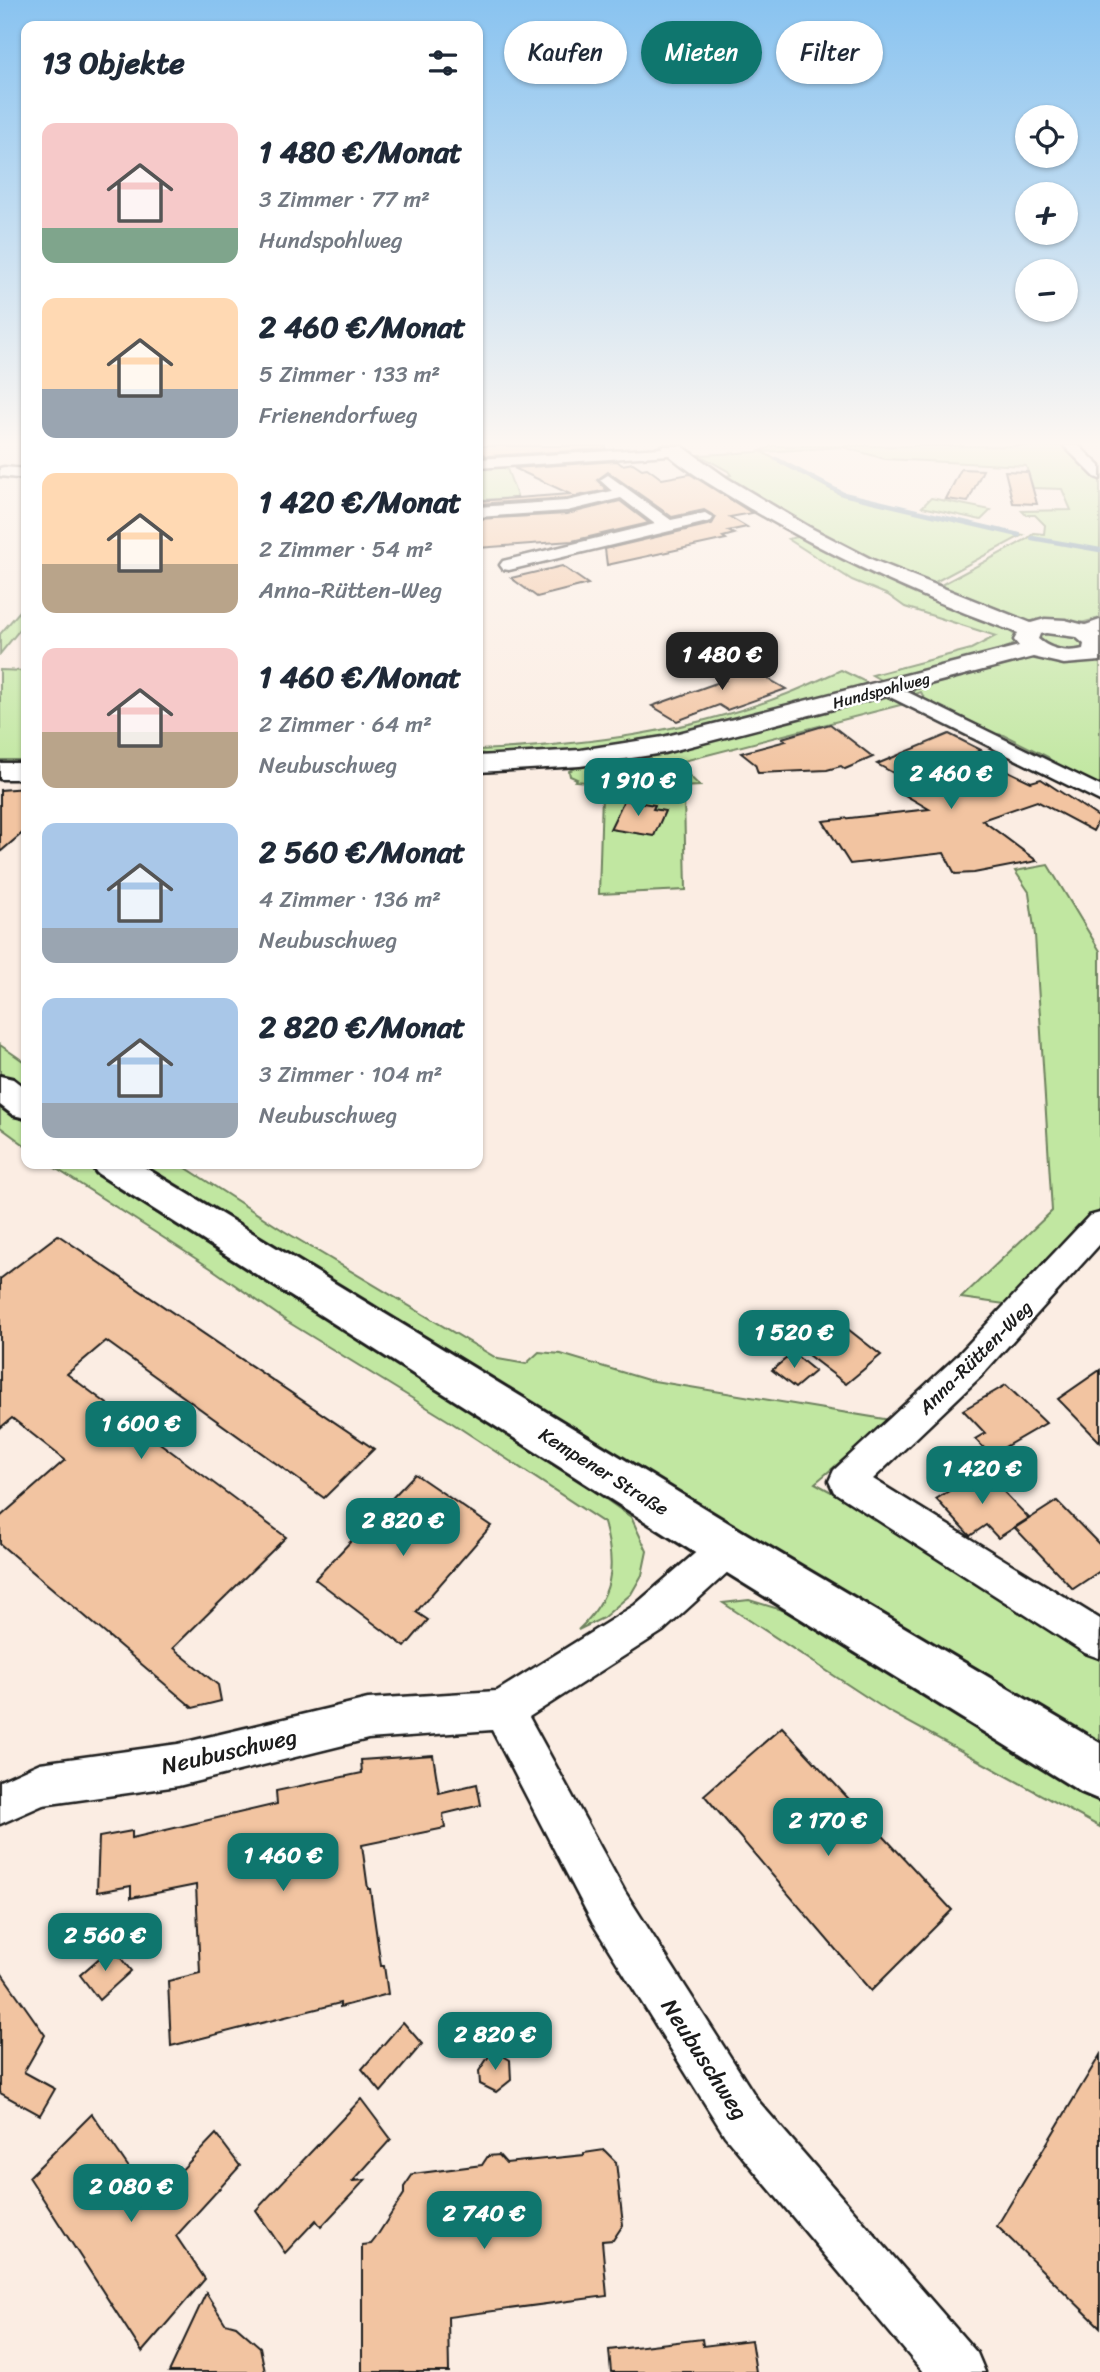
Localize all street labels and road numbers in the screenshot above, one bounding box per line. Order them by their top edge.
street label: Hundspohlweg [829,664,933,717]
street label: Anna-Rütten-Weg [910,1292,1041,1423]
street label: Kempener Straße [532,1418,676,1525]
street label: Neubuschweg [157,1716,301,1787]
street label: Neubuschweg [650,1990,759,2129]

